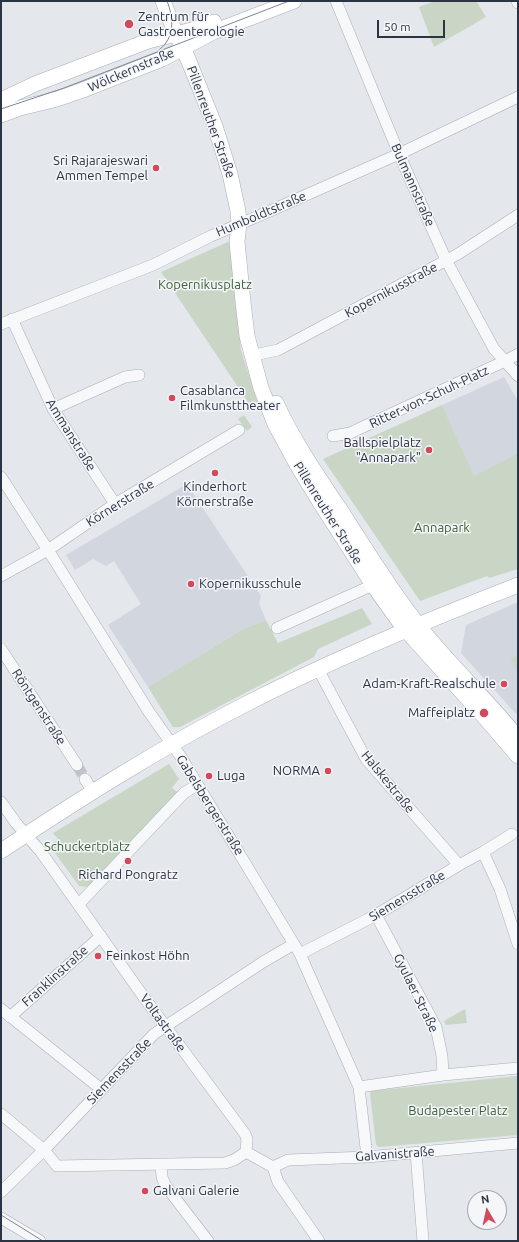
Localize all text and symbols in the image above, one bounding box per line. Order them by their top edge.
place label: Zentrum für Gastroenterologie [138,9,245,40]
scale bar [379,12,447,38]
marker: Zentrum für Gastroenterologie [123,18,135,30]
text: 50 m [384,20,411,33]
street label: Wölckernstraße [86,45,176,95]
street label: Pillenreuther Straße [183,64,239,180]
street label: Bulmannstraße [388,141,438,229]
place label: Sri Rajarajeswari Ammen Tempel [53,153,148,184]
marker: Sri Rajarajeswari Ammen Tempel [151,163,161,173]
street label: Humboldtstraße [214,188,308,240]
street label: Kopernikusstraße [342,259,440,321]
park label: Kopernikusplatz [158,277,252,293]
street label: Ritter-von-Schuh-Platz [367,362,491,432]
place label: Casablanca Filmkunsttheater [180,383,280,414]
marker: Casablanca Filmkunsttheater [167,393,177,403]
street label: Ammanstraße [43,396,99,474]
place label: Ballspielplatz "Annapark" [343,435,421,466]
marker: Ballspielplatz "Annapark" [424,445,434,455]
street label: Pillenreuther Straße [290,459,366,567]
marker: Kinderhort Körnerstraße [210,468,220,478]
street label: Körnerstraße [83,476,157,530]
place label: Kinderhort Körnerstraße [176,479,254,510]
park label: Annapark [414,520,470,536]
place label: Kopernikusschule [199,576,301,592]
marker: Kopernikusschule [186,579,196,589]
street label: Röntgenstraße [9,666,69,748]
place label: Adam-Kraft-Realschule [363,676,496,692]
marker: Adam-Kraft-Realschule [499,679,509,689]
place label: Maffeiplatz [408,705,475,721]
marker: Maffeiplatz [478,707,490,719]
street label: Halskestraße [358,748,418,816]
street label: Gabelsbergerstraße [173,752,247,858]
place label: NORMA [273,763,320,779]
marker: NORMA [323,766,333,776]
place label: Luga [217,768,245,784]
marker: Luga [204,771,214,781]
park label: Schuckertplatz [44,839,130,855]
marker: Richard Pongratz [123,856,133,866]
place label: Richard Pongratz [78,867,178,883]
street label: Siemensstraße [366,867,448,925]
street label: Franklinstraße [19,942,91,1010]
place label: Feinkost Höhn [106,948,190,964]
marker: Feinkost Höhn [93,951,103,961]
street label: Gyulaer Straße [390,951,442,1035]
street label: Voltastraße [137,991,189,1055]
street label: Siemensstraße [84,1035,154,1107]
park label: Budapester Platz [408,1103,508,1119]
street label: Galvanistraße [355,1143,435,1165]
place label: Galvani Galerie [153,1183,239,1199]
marker: Galvani Galerie [140,1186,150,1196]
north arrow [467,1190,507,1230]
text: N [480,1193,490,1206]

